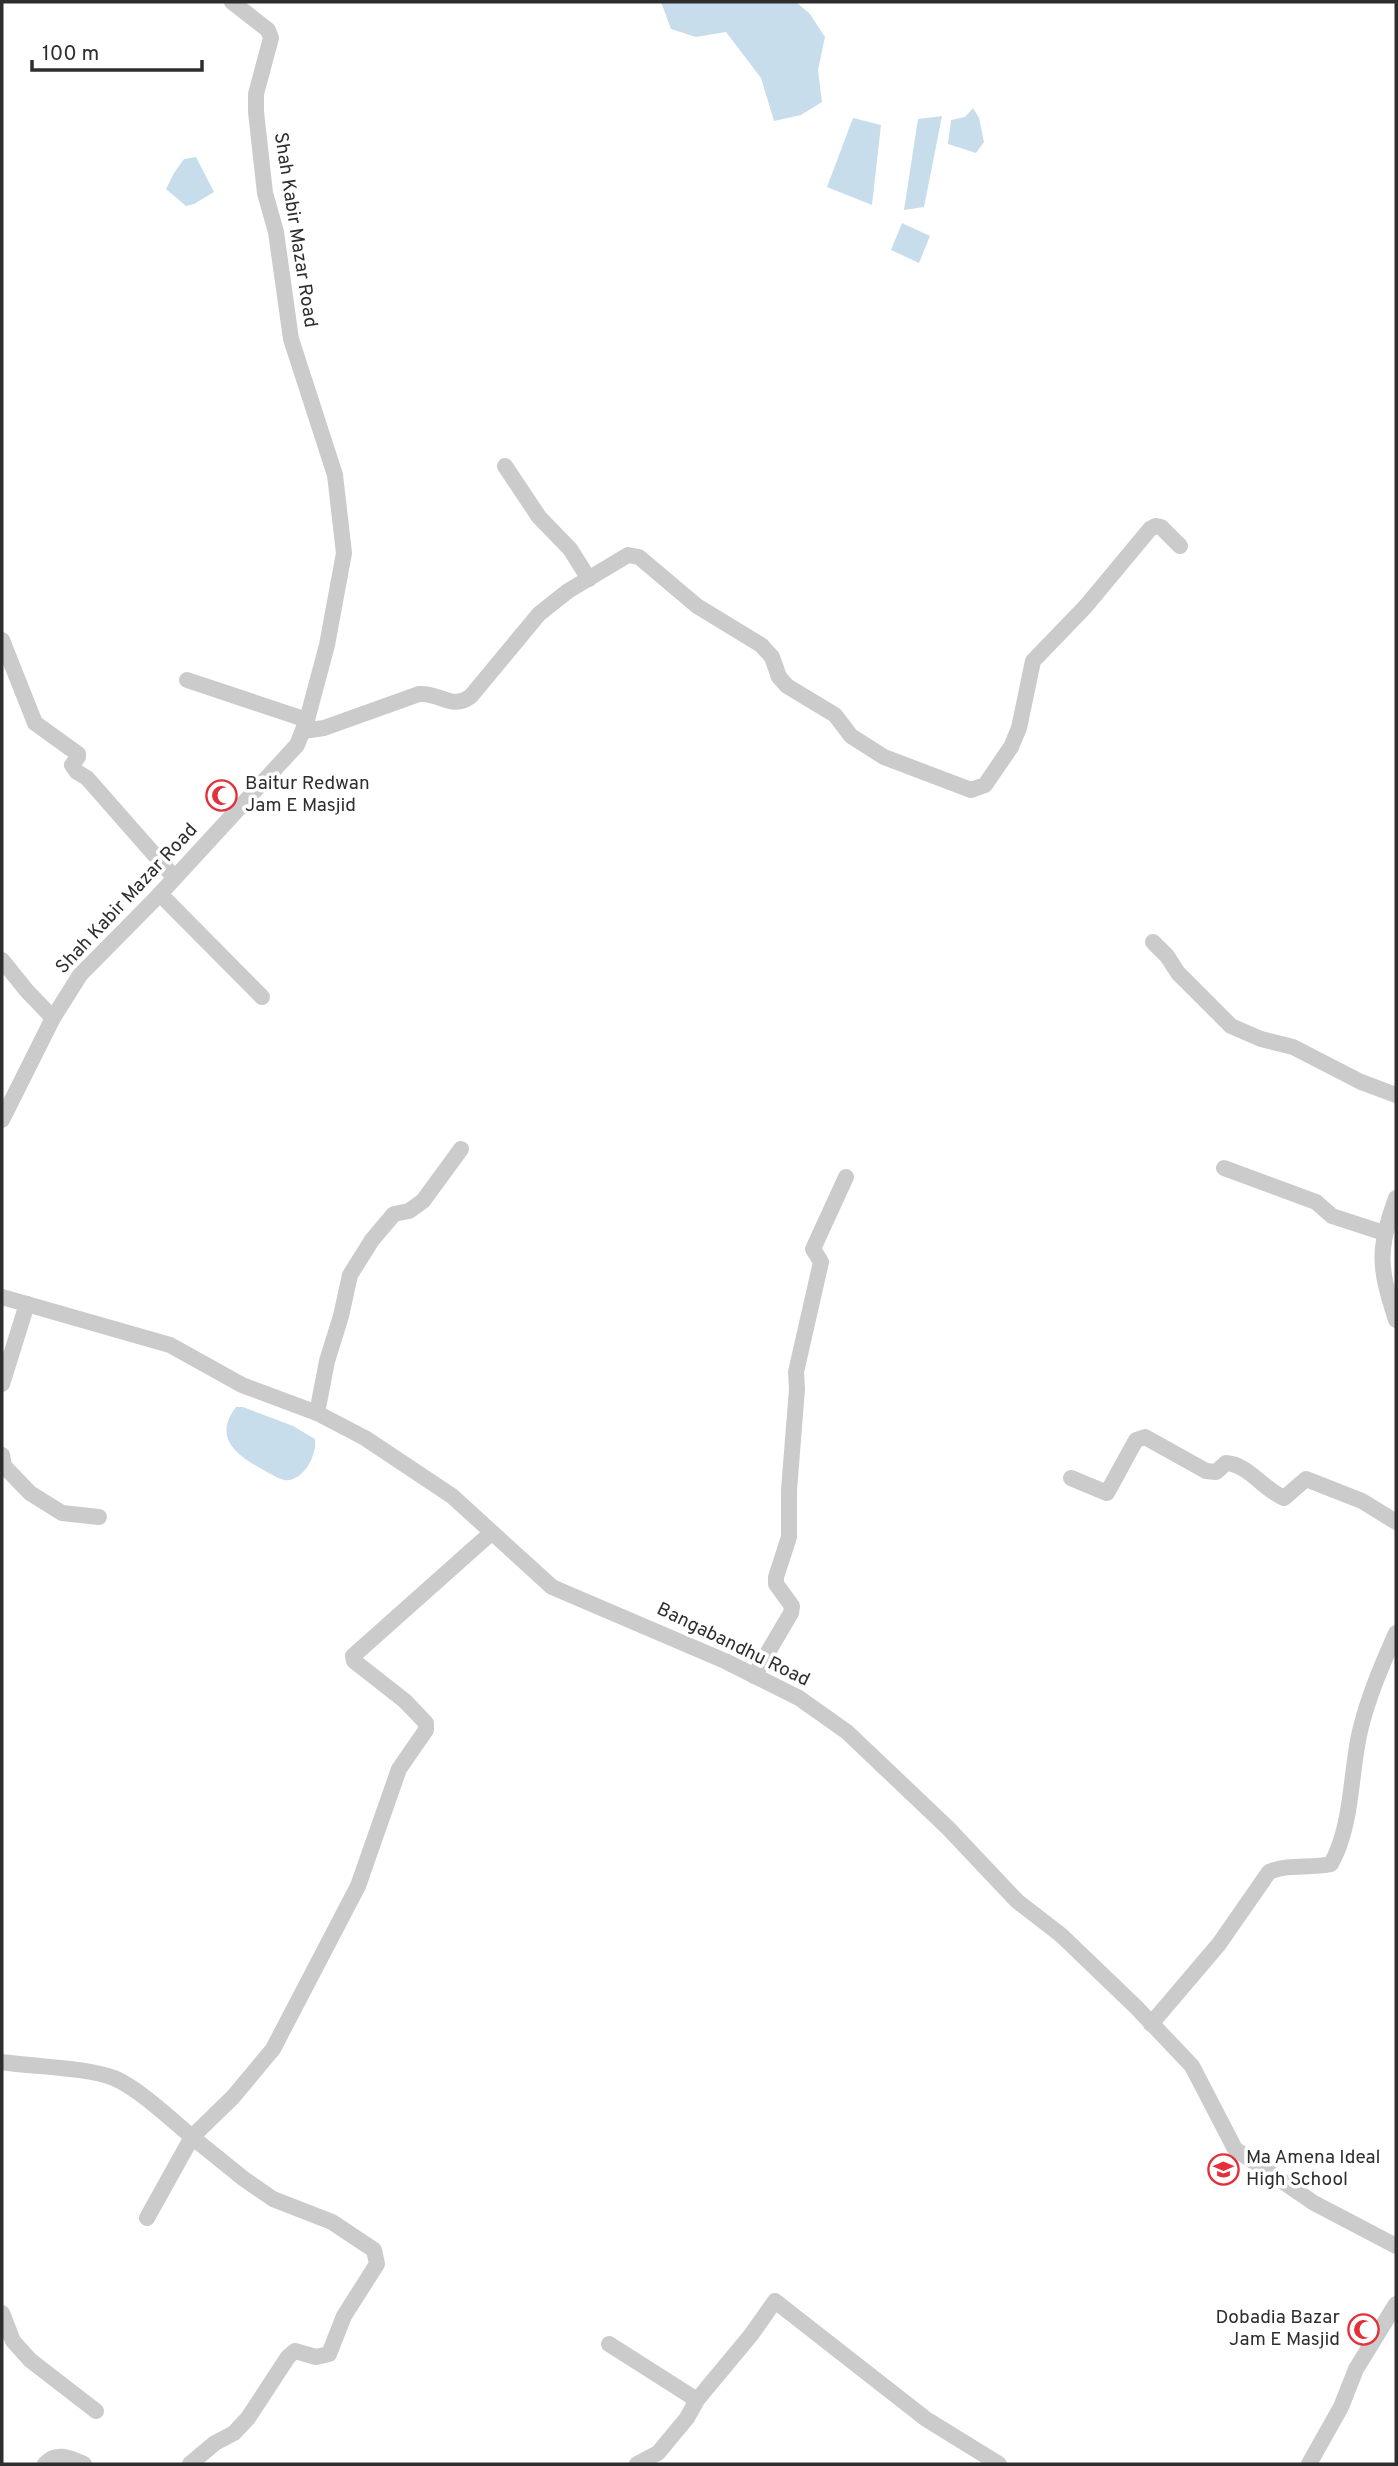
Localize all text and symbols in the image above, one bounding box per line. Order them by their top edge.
scale bar [32,28,201,72]
text: 100 m [42,41,99,68]
street label: Shah Kabir Mazar Road [268,131,322,329]
place label: Baitur Redwan Jam E Masjid [245,772,370,818]
mosque icon: Baitur Redwan Jam E Masjid [205,778,239,812]
street label: Shah Kabir Mazar Road [51,819,203,979]
street label: Bangabandhu Road [653,1598,813,1692]
place label: Ma Amena Ideal High School [1246,2146,1381,2192]
school or university icon: Ma Amena Ideal High School [1206,2152,1240,2186]
place label: Dobadia Bazar Jam E Masjid [1216,2306,1341,2352]
mosque icon: Dobadia Bazar Jam E Masjid [1346,2312,1380,2346]

